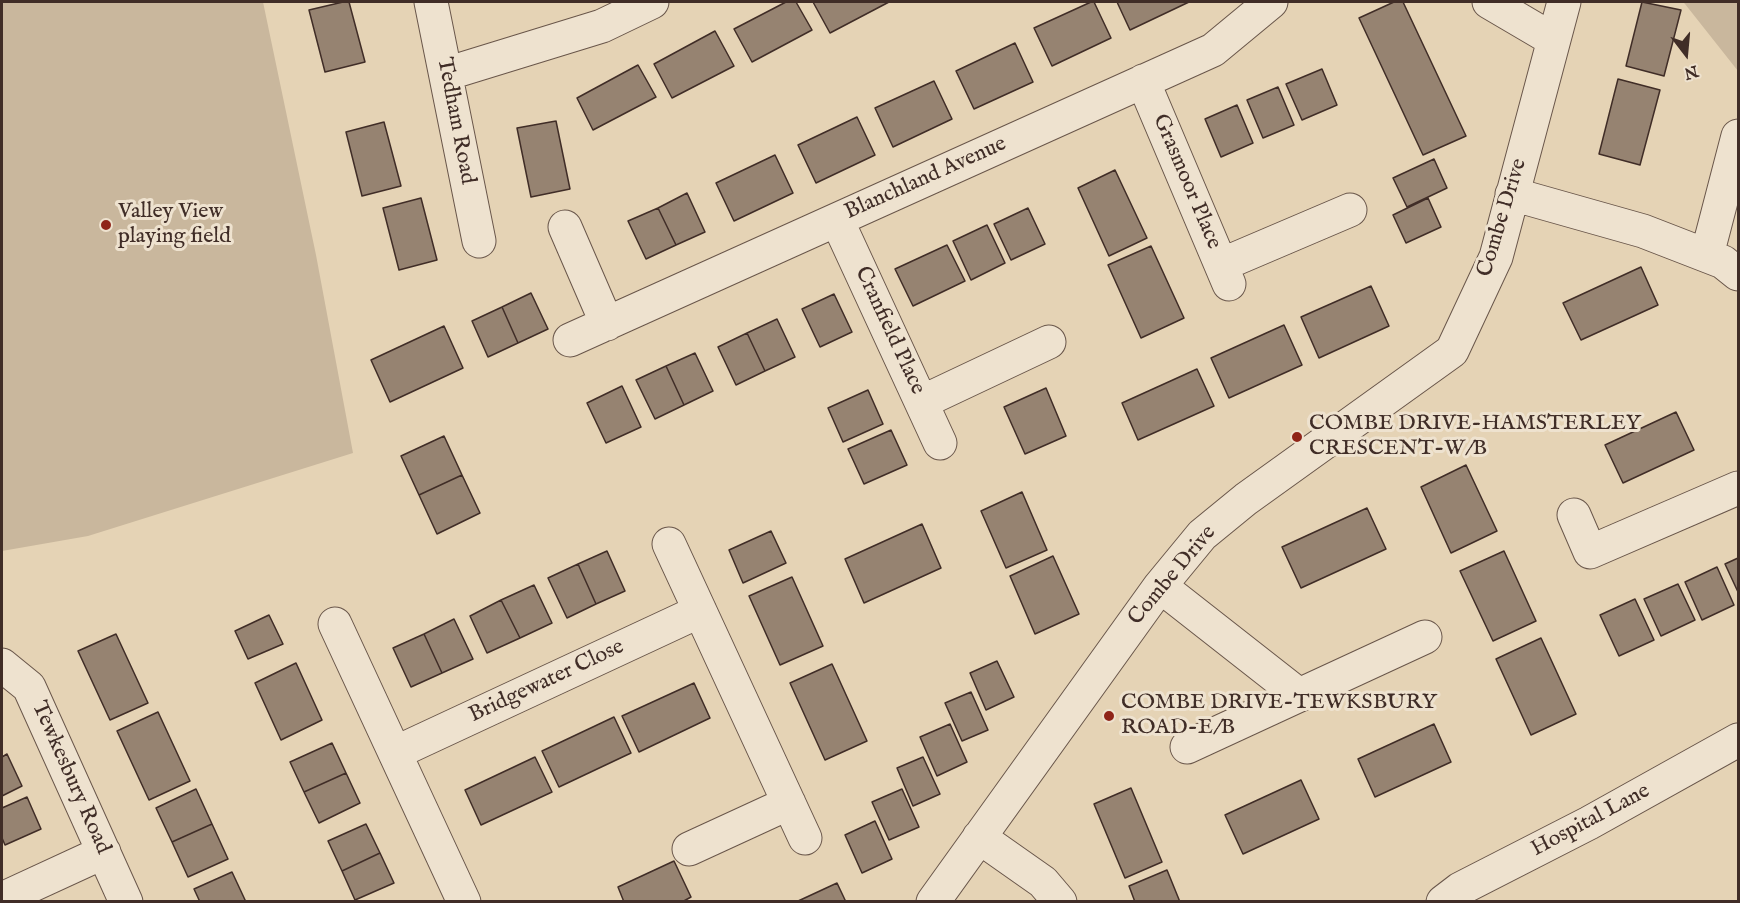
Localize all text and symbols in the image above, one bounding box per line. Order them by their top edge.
north arrow [1656,24,1716,84]
street label: Tedham Road [430,55,480,187]
text: N [1682,60,1700,83]
street label: Grasmoor Place [1146,111,1226,253]
street label: Blanchland Avenue [841,132,1011,226]
street label: Combe Drive [1472,156,1534,280]
place label: Valley View playing field [118,199,231,250]
marker: Valley View playing field [99,218,113,232]
street label: Cranfield Place [848,263,930,399]
place label: COMBE DRIVE-HAMSTERLEY CRESCENT-W/B [1309,411,1641,463]
marker: COMBE DRIVE-HAMSTERLEY CRESCENT-W/B [1290,430,1304,444]
street label: Combe Drive [1124,521,1222,631]
street label: Bridgewater Close [465,635,629,729]
place label: COMBE DRIVE-TEWKSBURY ROAD-E/B [1121,690,1437,742]
street label: Tewkesbury Road [25,698,115,858]
marker: COMBE DRIVE-TEWKSBURY ROAD-E/B [1102,709,1116,723]
street label: Hospital Lane [1527,779,1655,863]

